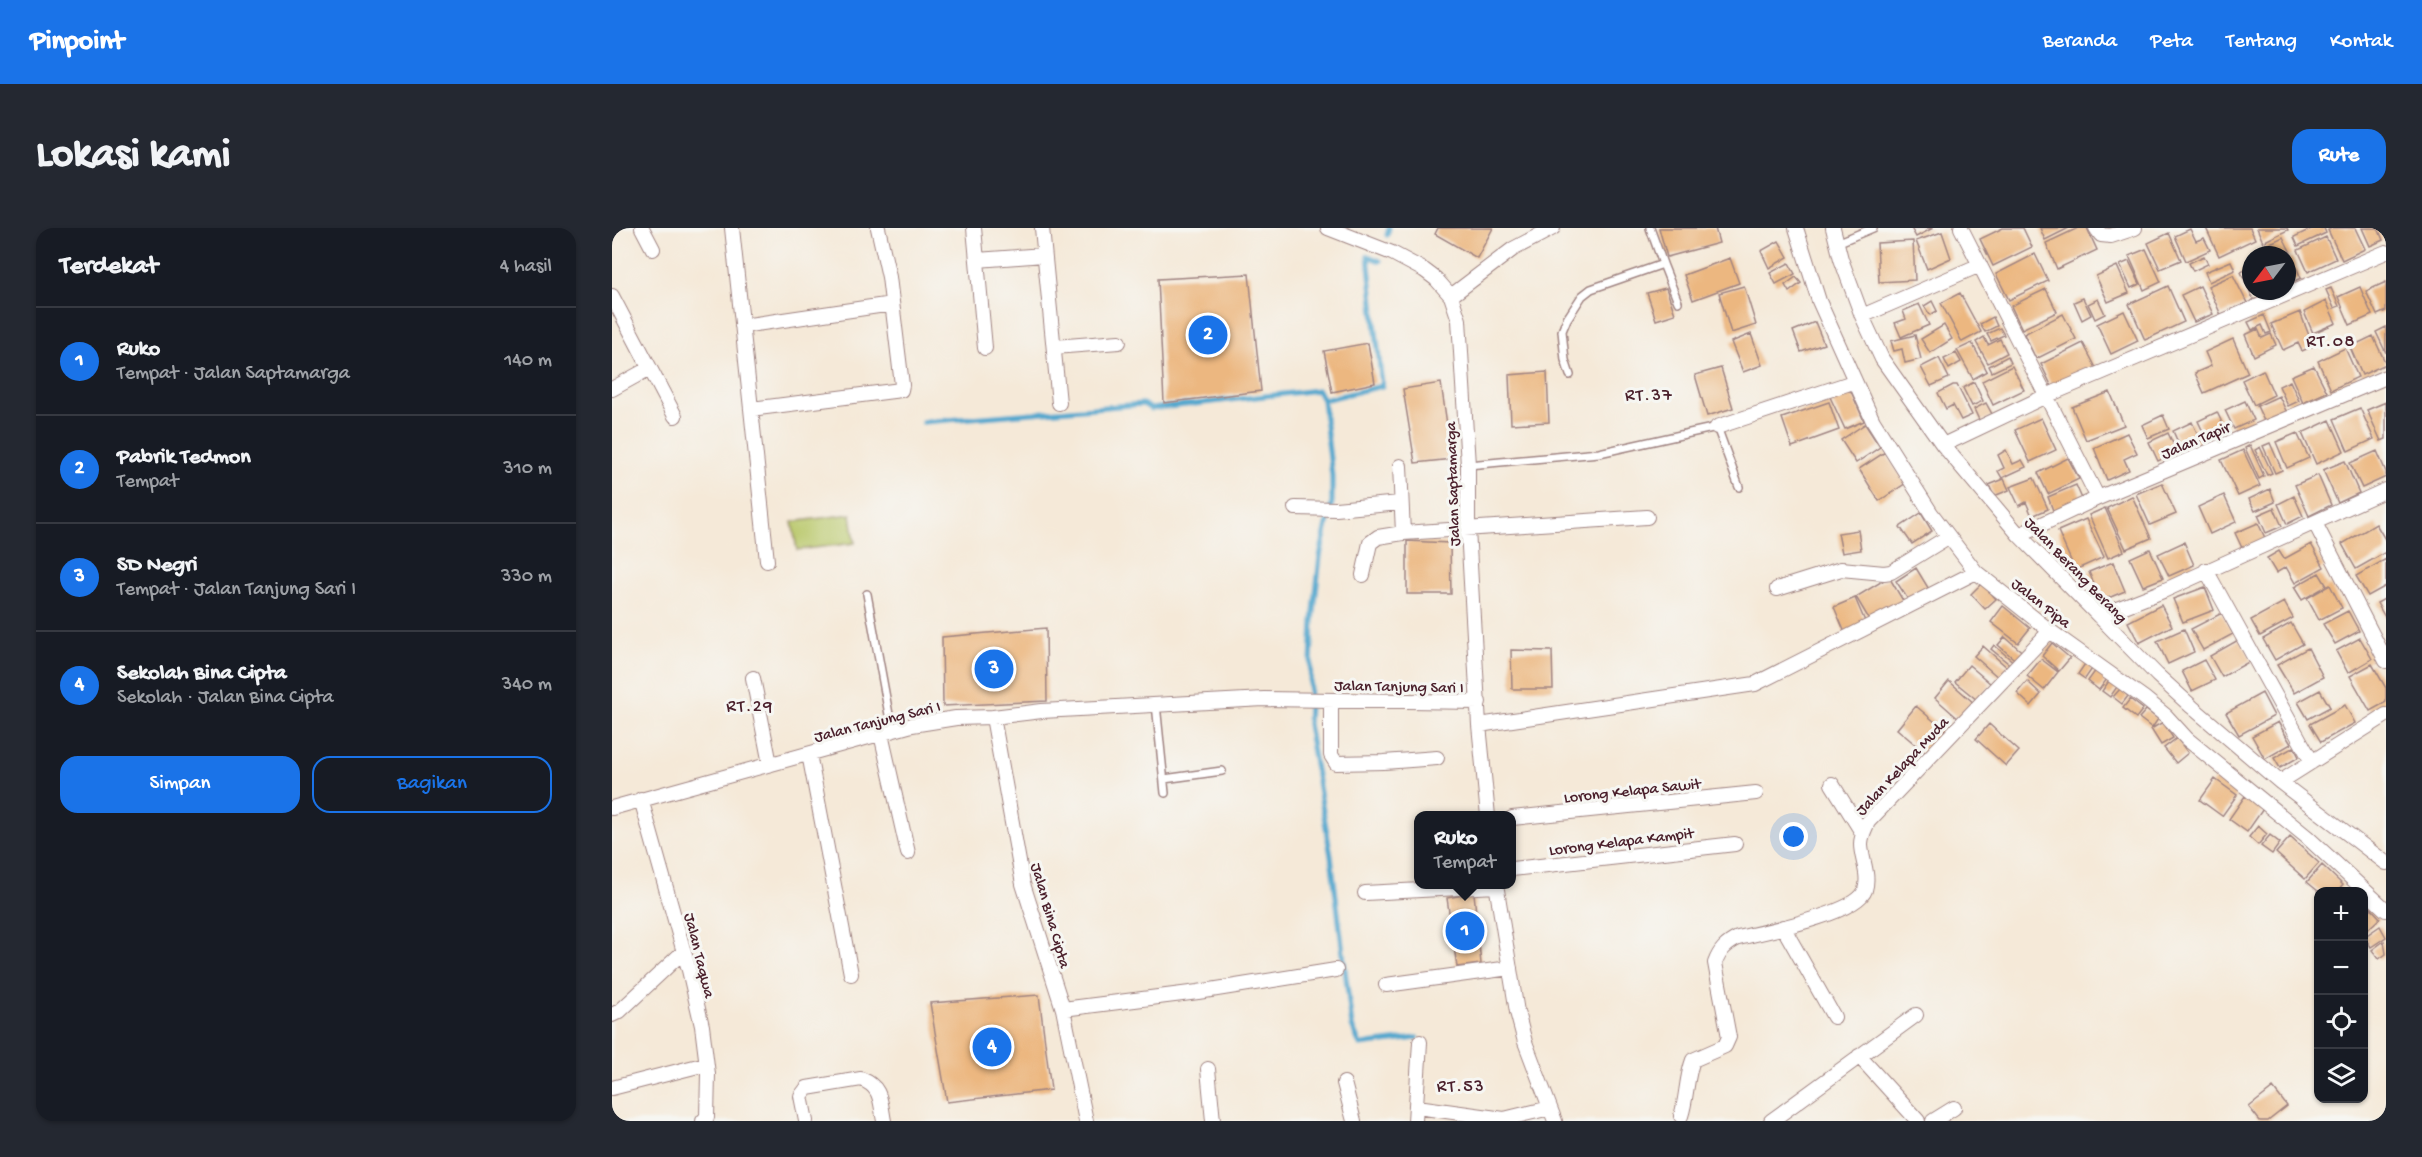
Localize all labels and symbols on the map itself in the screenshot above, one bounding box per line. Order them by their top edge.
north arrow [2242,246,2296,300]
pin: 2 [1188,312,1228,358]
district label: RT.08 [2306,332,2356,353]
district label: RT.37 [1625,386,1673,407]
street label: Jalan Tapir [2159,419,2235,465]
street label: Jalan Saptamarga [1443,420,1466,546]
street label: Jalan Berang Berang [2019,514,2130,629]
street label: Jalan Pipa [2006,576,2074,635]
pin: 3 [974,646,1013,692]
street label: Jalan Tanjung Sari I [1334,678,1464,699]
district label: RT.29 [726,697,774,718]
street label: Jalan Tanjung Sari I [813,699,943,748]
street label: Jalan Kelapa Muda [1853,713,1955,821]
street label: Lorong Kelapa Sawit [1563,776,1703,809]
your location [1779,822,1808,851]
street label: Lorong Kelapa Kampit [1548,825,1696,862]
street label: Jalan Bina Cipta [1025,861,1073,972]
pin: 1 [1446,908,1484,954]
street label: Jalan Taqwa [678,911,718,1001]
pin: 4 [972,1024,1012,1070]
district label: RT.53 [1437,1077,1485,1098]

